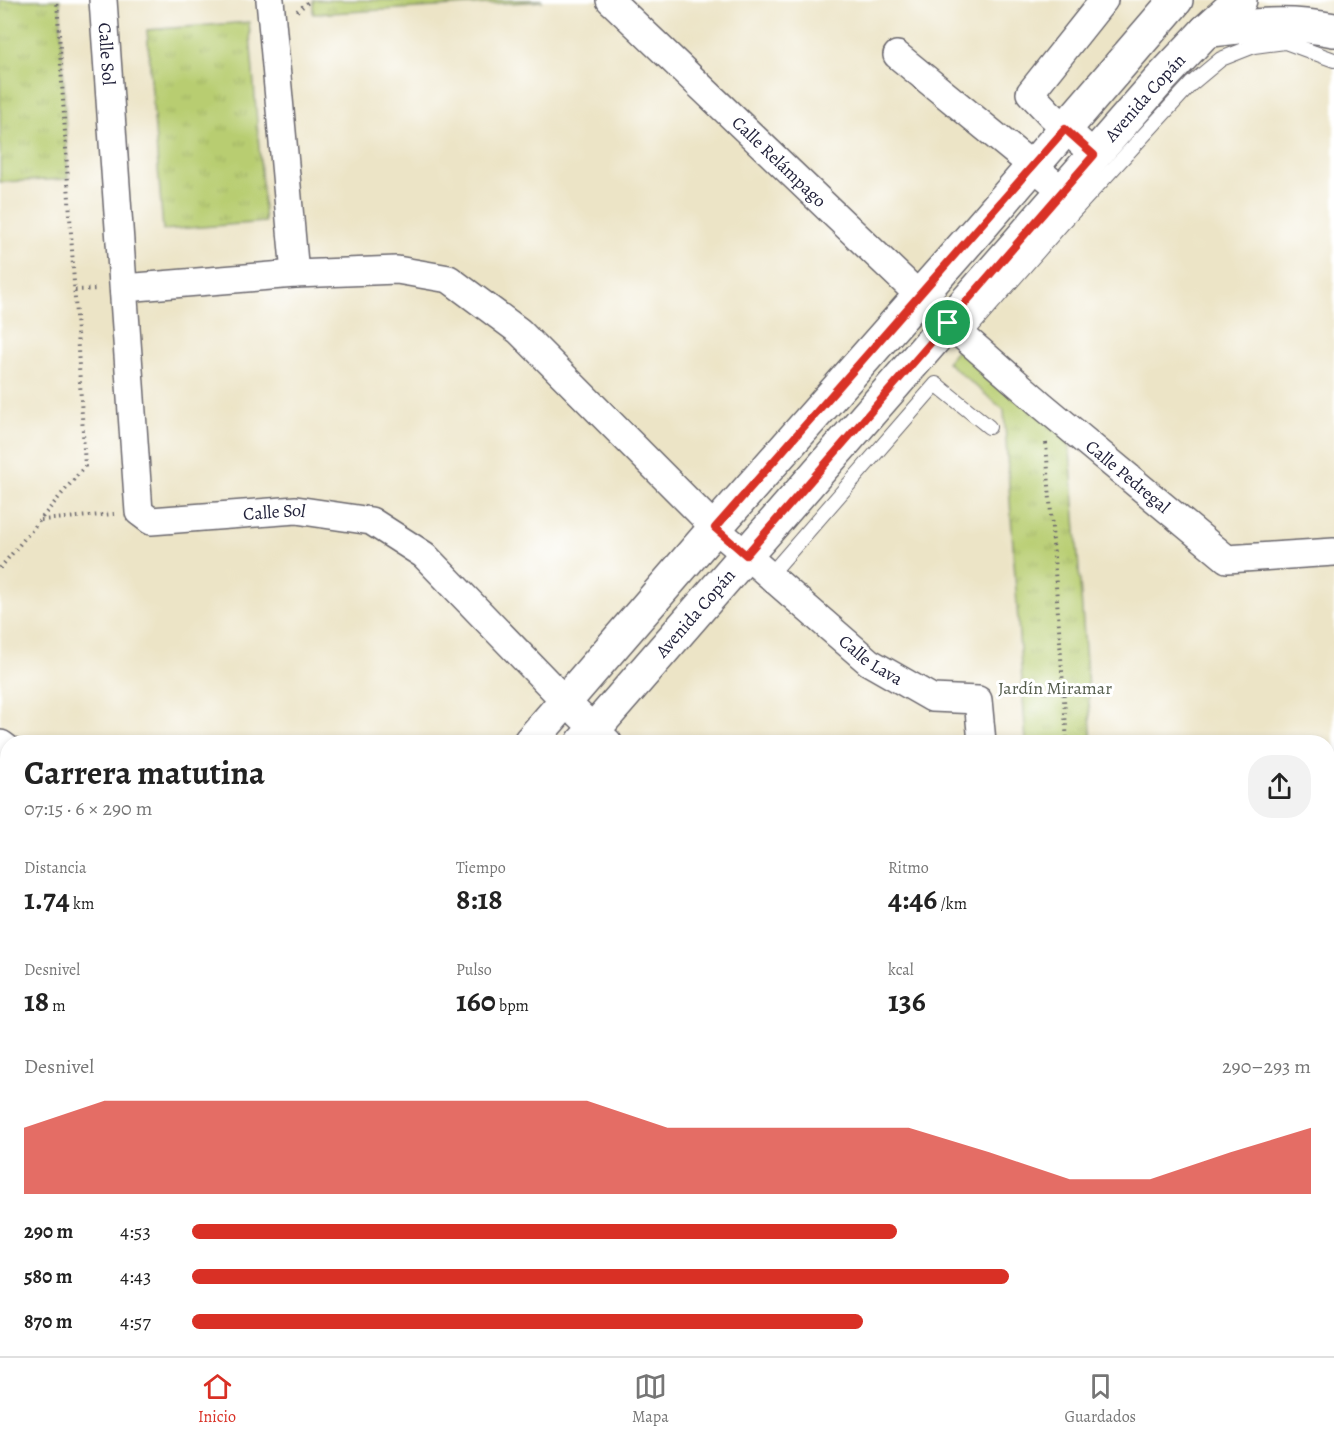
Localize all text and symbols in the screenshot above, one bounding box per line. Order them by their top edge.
street label: Calle Sol [93,22,121,87]
street label: Avenida Copán [1099,48,1191,147]
street label: Calle Relámpago [727,111,832,213]
pin [922,297,973,348]
icon: arrive [931,306,964,339]
street label: Calle Pedregal [1080,434,1176,519]
street label: Calle Sol [242,498,308,526]
street label: Avenida Copán [649,564,741,663]
street label: Calle Lava [834,629,908,691]
park label: Jardín Miramar [998,676,1112,700]
text: Carrera matutina [24,750,265,795]
button: share [1248,755,1311,818]
text: 07:15 · 6 × 290 m [24,795,152,822]
text: Distancia [24,857,86,879]
text: Tiempo [456,857,506,879]
text: Ritmo [888,857,929,879]
text: 1.74 [24,879,70,919]
text: 8:18 [456,879,503,919]
text: 4:46 [888,879,937,919]
text: km [70,893,94,915]
text: /km [937,893,967,915]
text: Desnivel [24,959,80,981]
text: Pulso [456,959,492,981]
text: kcal [888,959,914,981]
text: 18 [24,981,49,1021]
text: 160 [456,981,496,1021]
text: 136 [888,981,926,1021]
text: m [49,995,66,1017]
text: bpm [496,995,529,1017]
text: Desnivel [24,1053,94,1080]
text: 290–293 m [1222,1053,1311,1080]
text: 290 m [24,1218,73,1245]
text: 4:53 [120,1218,151,1245]
text: 580 m [24,1263,72,1290]
text: 4:43 [120,1263,151,1290]
text: 870 m [24,1308,72,1335]
text: 4:57 [120,1308,151,1335]
tab: Inicio [198,1370,236,1428]
tab: Mapa [632,1370,669,1428]
tab: Guardados [1065,1370,1136,1428]

